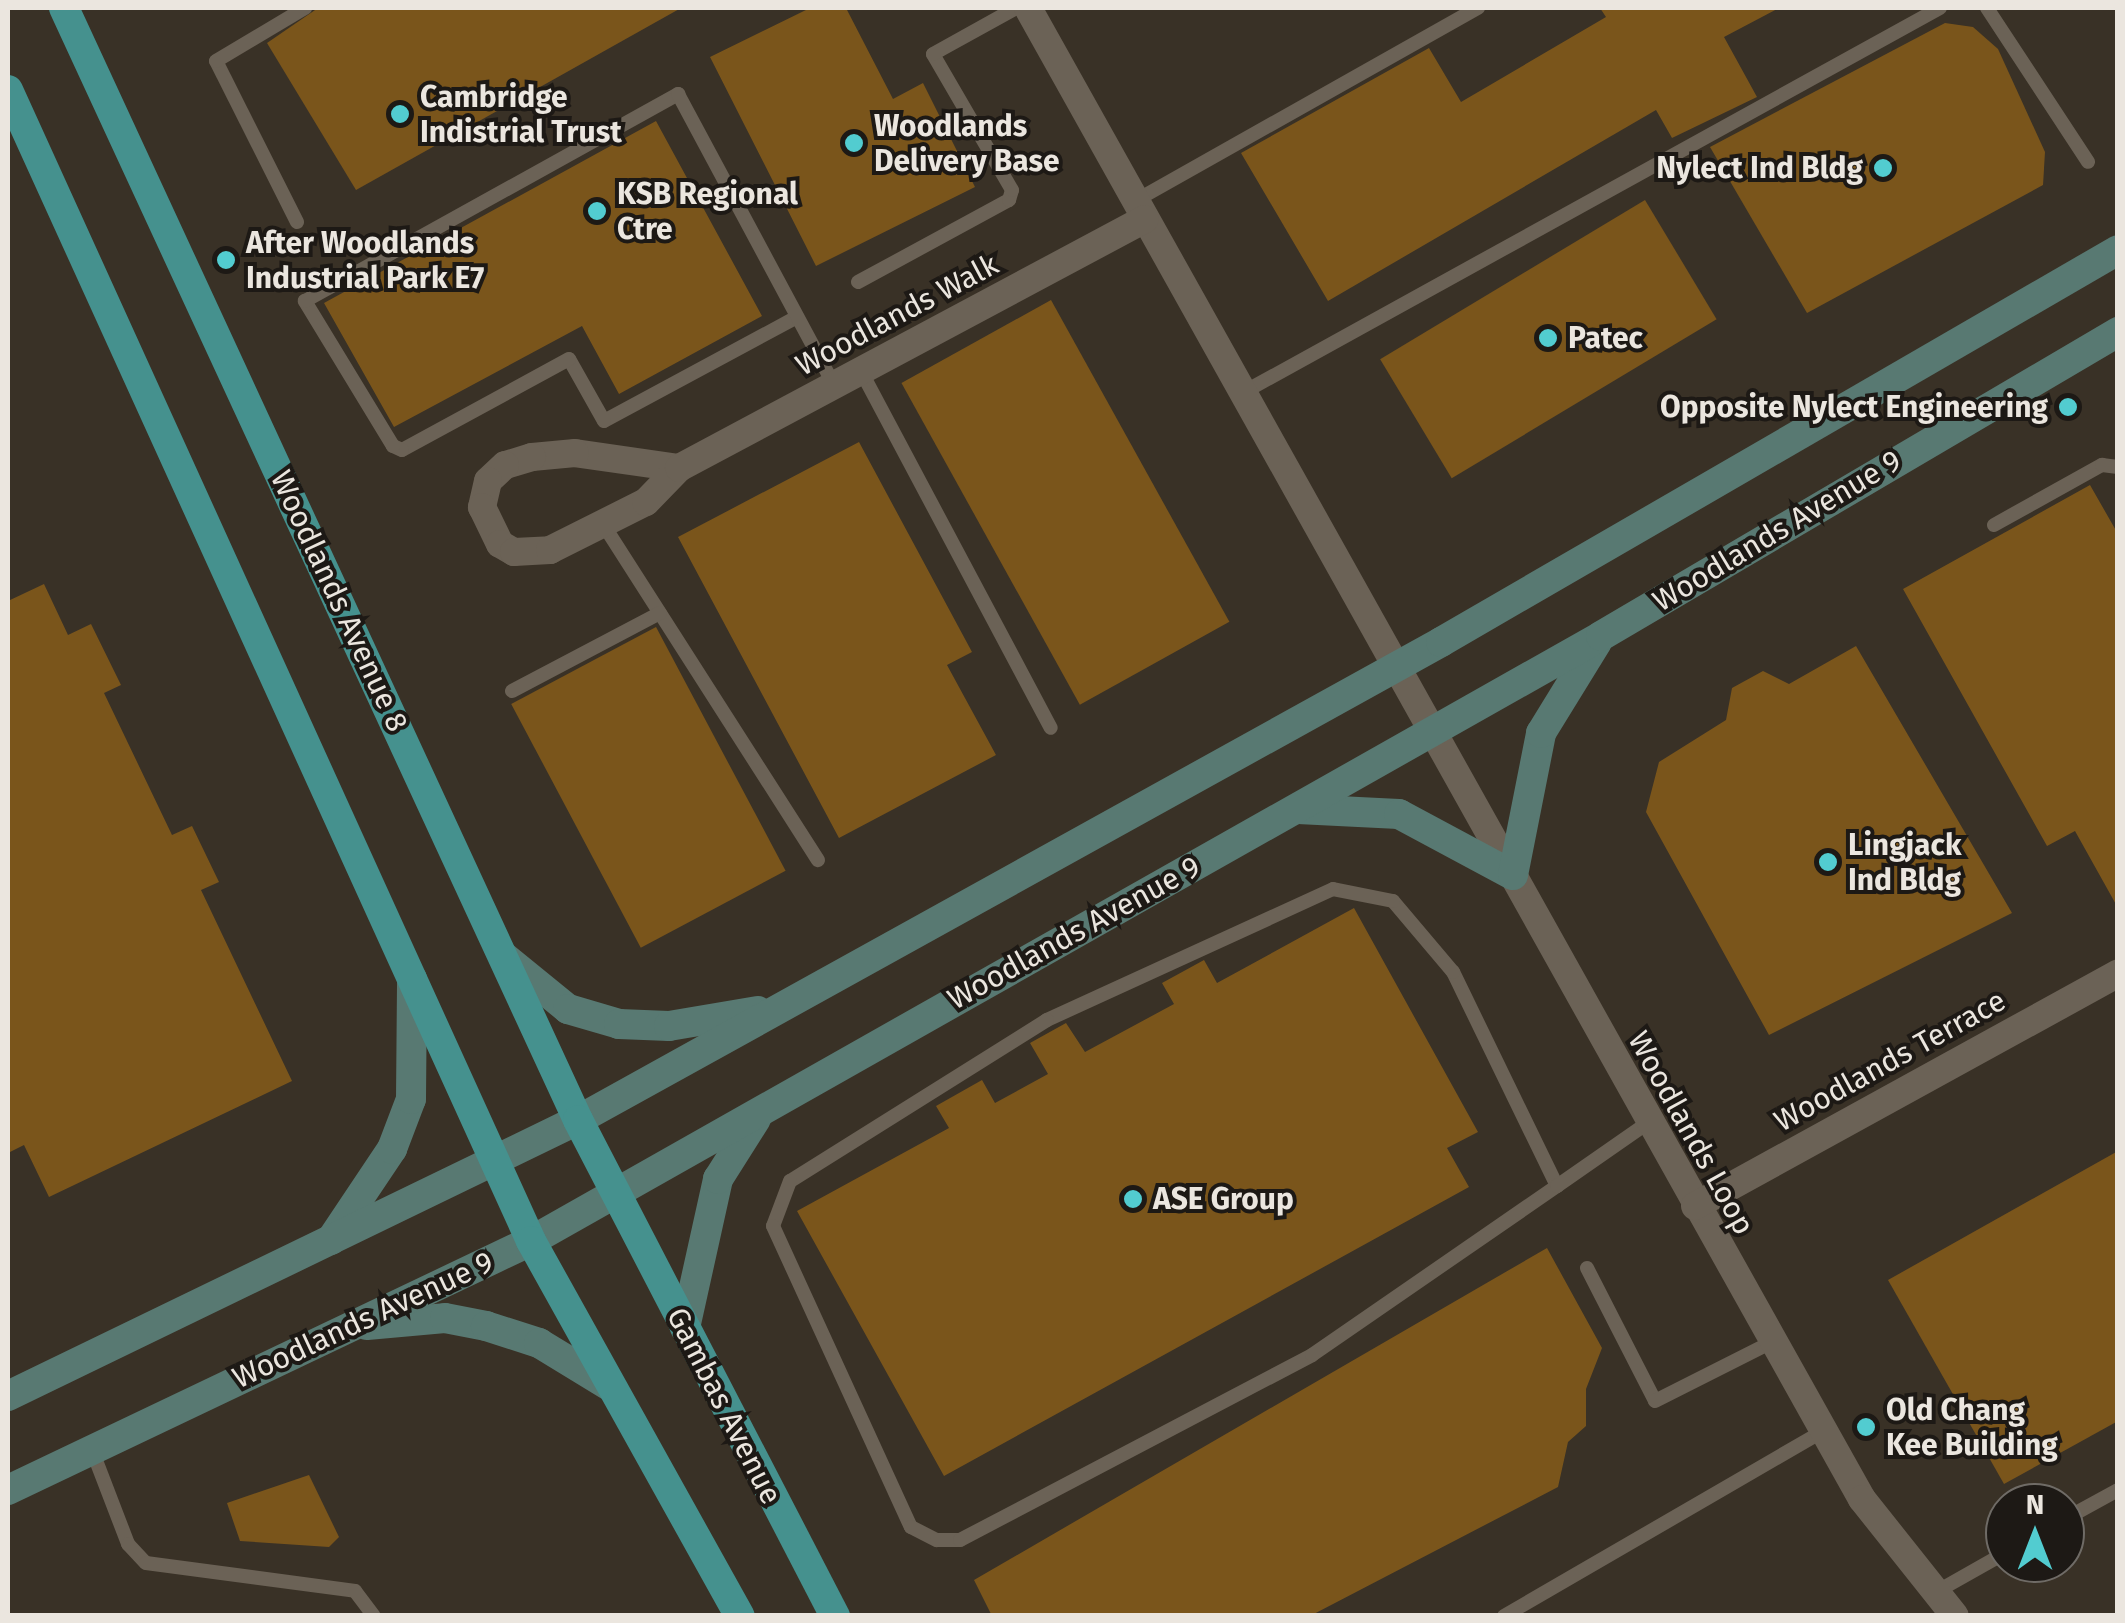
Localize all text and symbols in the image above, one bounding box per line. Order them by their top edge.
place label: Cambridge Indistrial Trust [420,79,622,150]
marker: Cambridge Indistrial Trust [389,103,411,125]
place label: Woodlands Delivery Base [874,108,1060,178]
marker: Woodlands Delivery Base [843,132,865,154]
place label: Nylect Ind Bldg [1656,150,1863,186]
marker: Nylect Ind Bldg [1872,157,1894,179]
place label: KSB Regional Ctre [617,176,798,246]
marker: KSB Regional Ctre [586,200,608,222]
place label: After Woodlands Industrial Park E7 [246,225,484,296]
street label: Woodlands Walk [790,247,1004,383]
marker: After Woodlands Industrial Park E7 [215,249,237,271]
place label: Patec [1568,320,1643,356]
marker: Patec [1537,327,1559,349]
place label: Opposite Nylect Engineering [1660,389,2048,425]
marker: Opposite Nylect Engineering [2057,396,2079,418]
street label: Woodlands Avenue 9 [1646,443,1908,619]
street label: Woodlands Avenue 8 [263,465,415,737]
place label: Lingjack Ind Bldg [1848,827,1961,898]
street label: Woodlands Avenue 9 [941,849,1207,1017]
marker: Lingjack Ind Bldg [1817,851,1839,873]
street label: Woodlands Terrace [1768,983,2012,1139]
street label: Woodlands Loop [1620,1025,1762,1241]
place label: ASE Group [1153,1181,1294,1217]
marker: ASE Group [1122,1188,1144,1210]
street label: Woodlands Avenue 9 [227,1244,499,1396]
street label: Gambas Avenue [659,1302,789,1510]
place label: Old Chang Kee Building [1886,1392,2058,1462]
marker: Old Chang Kee Building [1855,1416,1877,1438]
north arrow [1985,1483,2085,1583]
text: N [2026,1488,2044,1521]

